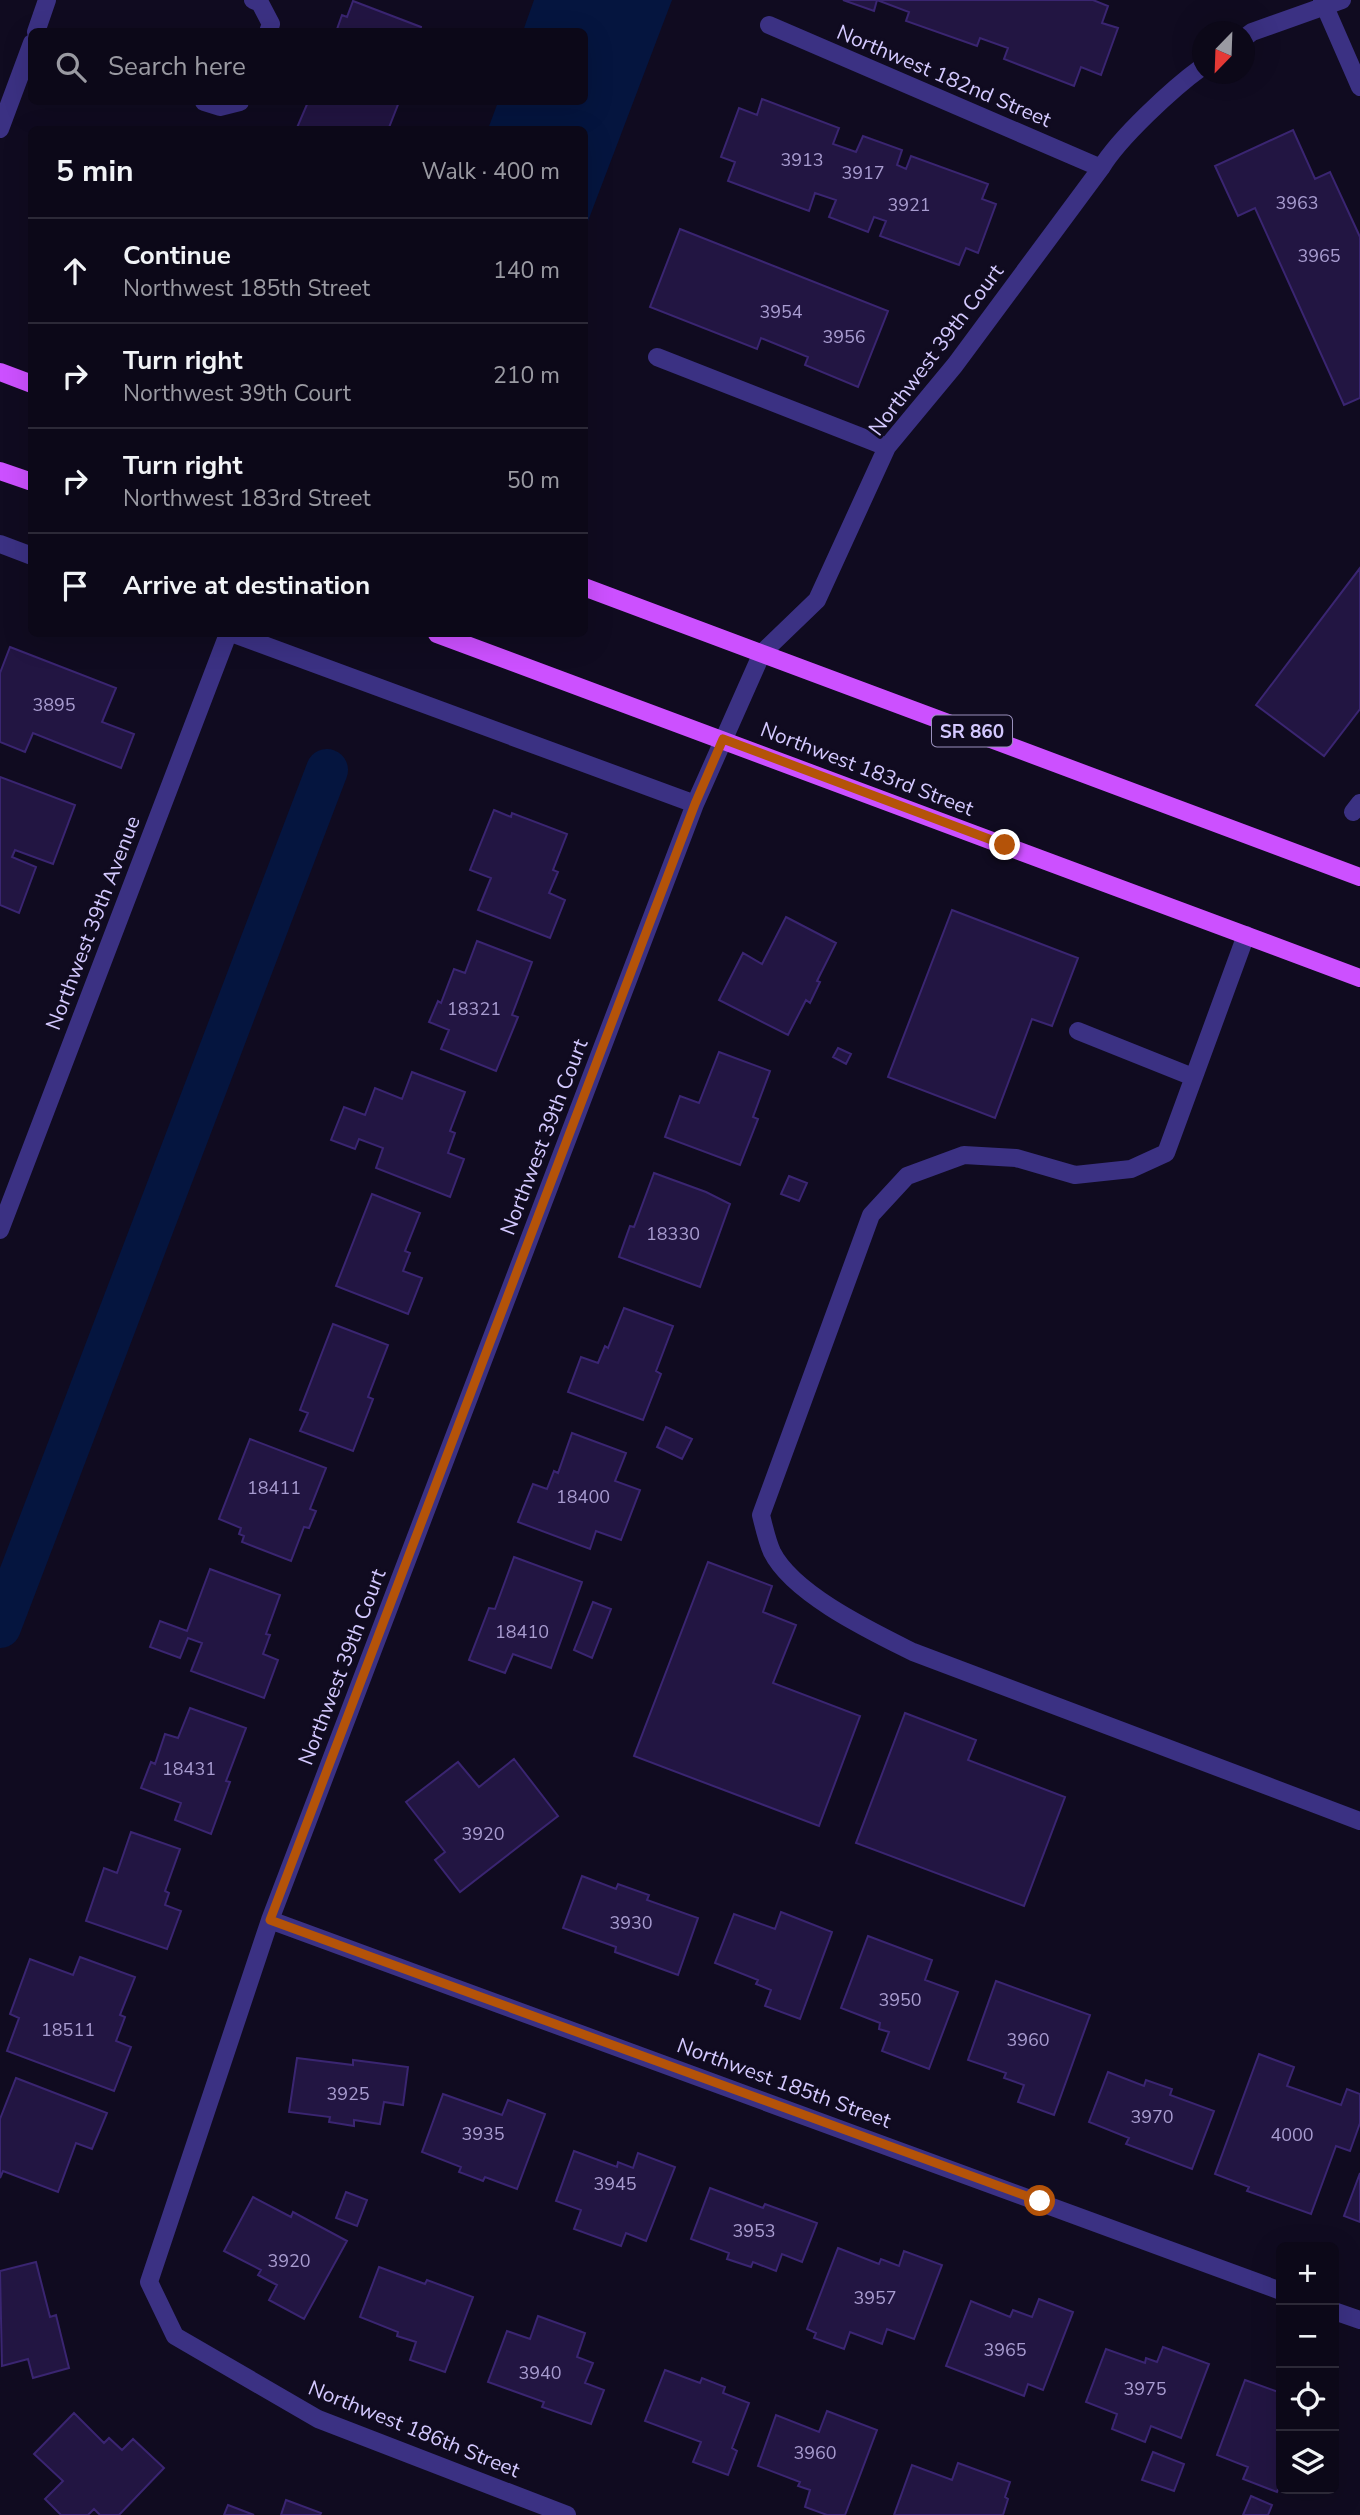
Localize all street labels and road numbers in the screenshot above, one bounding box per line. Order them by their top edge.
street label: Northwest 182nd Street [832,18,1056,134]
street label: Northwest 39th Court [862,258,1010,442]
street label: Northwest 183rd Street [756,715,978,823]
road number: SR 860 [932,716,1012,746]
street label: Northwest 39th Avenue [39,812,147,1034]
street label: Northwest 39th Court [494,1034,595,1239]
street label: Northwest 39th Court [292,1564,393,1769]
street label: Northwest 185th Street [673,2031,895,2135]
street label: Northwest 186th Street [304,2374,524,2484]

